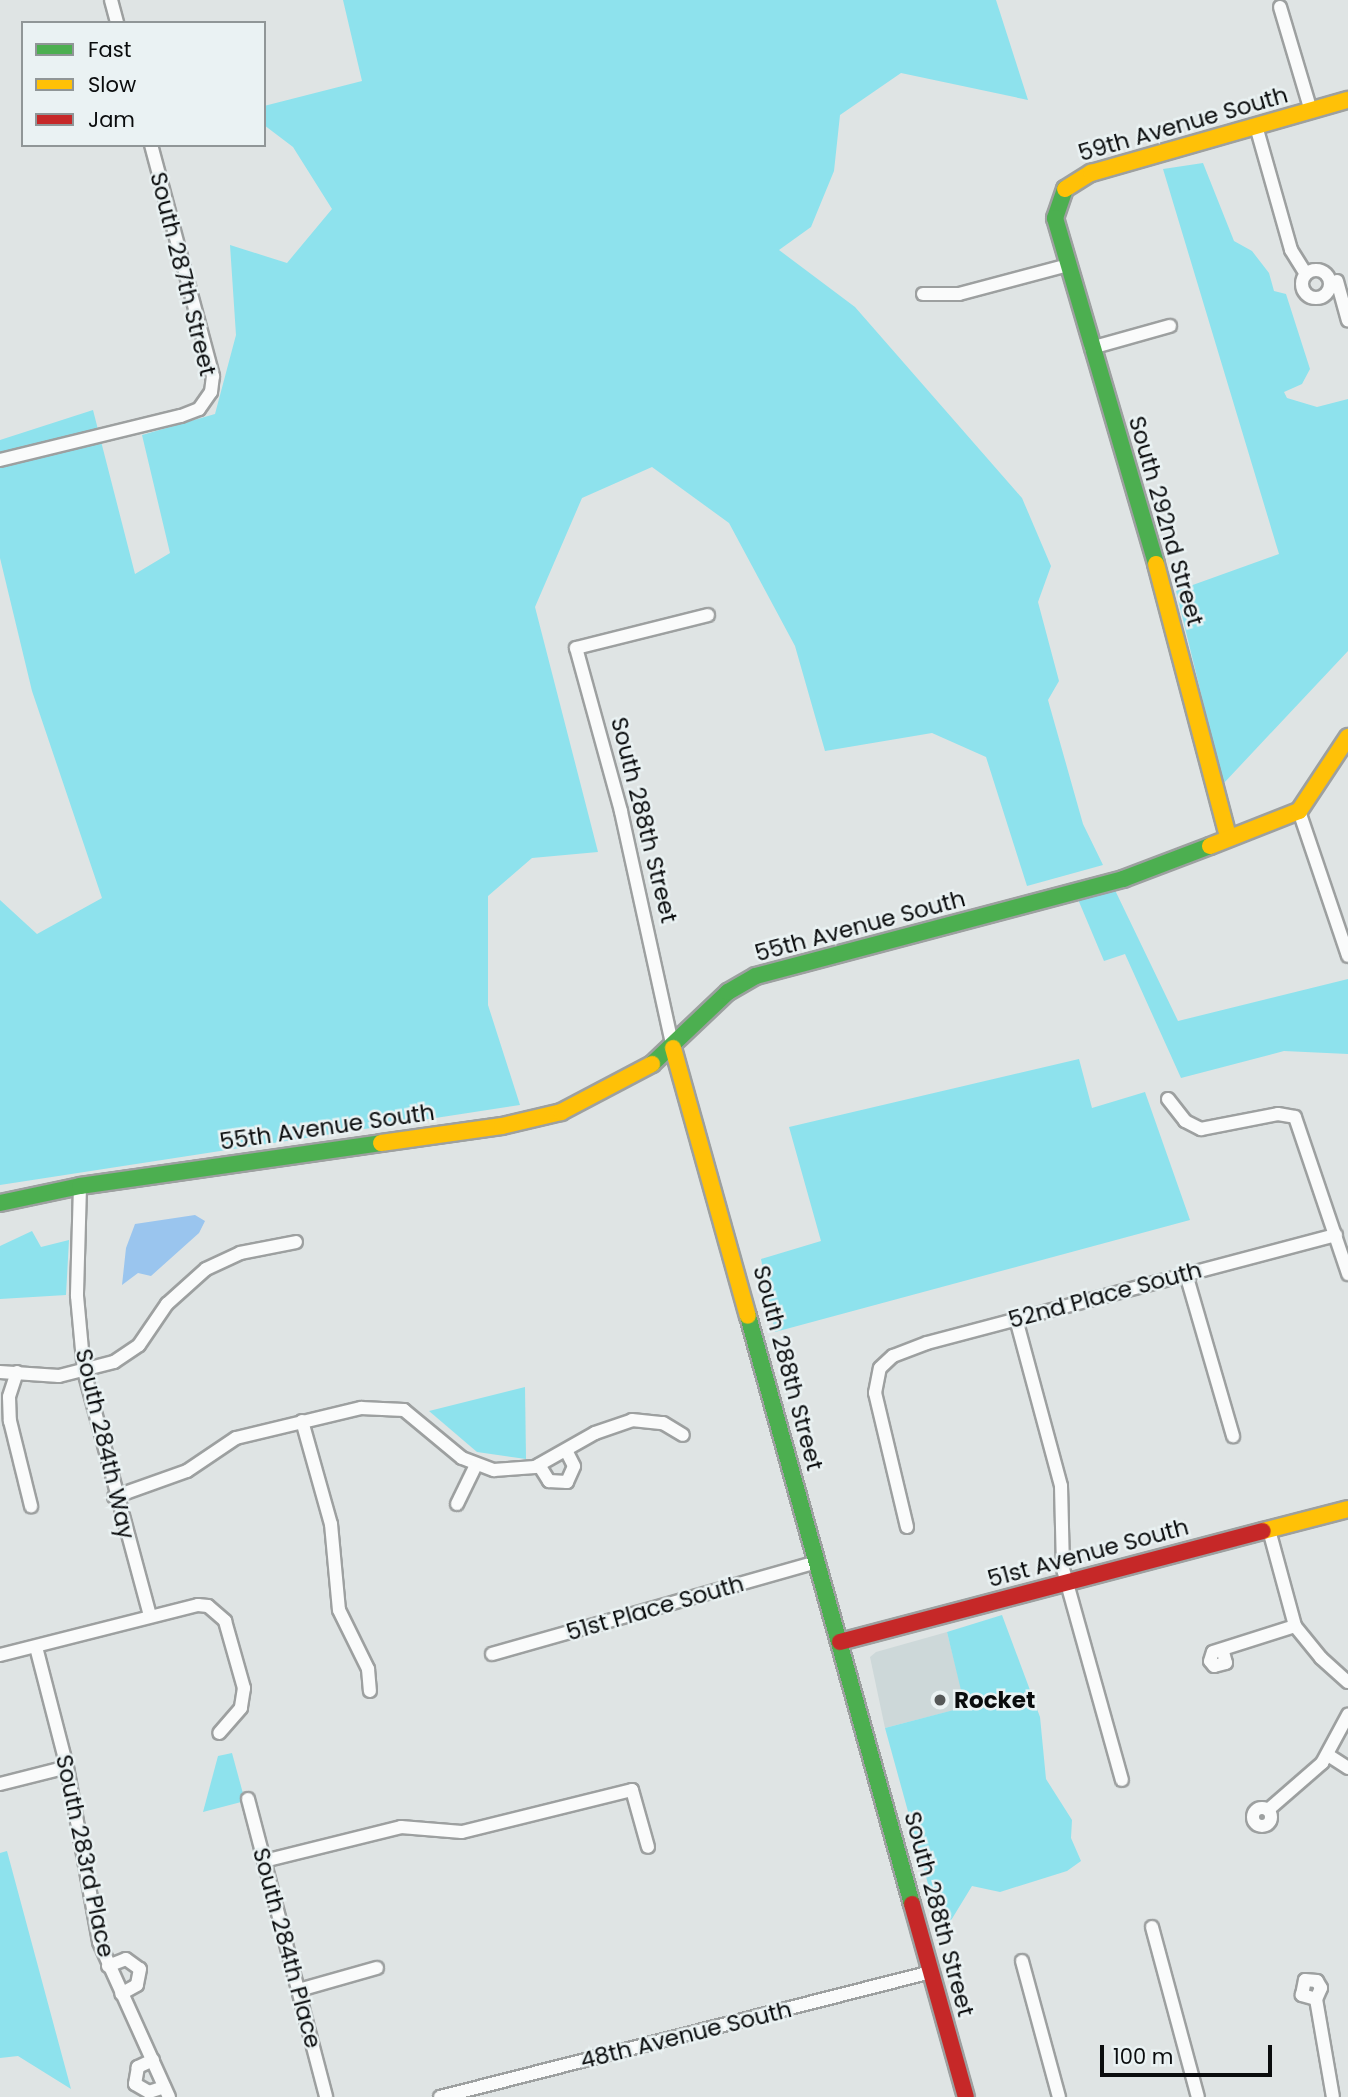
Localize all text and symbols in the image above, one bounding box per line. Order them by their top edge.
legend [21,21,266,147]
text: Fast [88,35,131,64]
text: Slow [88,70,136,99]
street label: 59th Avenue South [1075,81,1291,167]
text: Jam [88,105,135,134]
street label: South 287th Street [144,169,222,379]
street label: South 292nd Street [1123,413,1209,629]
street label: South 288th Street [605,714,683,926]
street label: 55th Avenue South [752,885,968,967]
street label: 55th Avenue South [218,1098,436,1156]
street label: 52nd Place South [1005,1256,1205,1334]
street label: South 288th Street [747,1263,829,1473]
street label: South 284th Way [70,1346,140,1542]
street label: 51st Avenue South [985,1513,1191,1593]
street label: 51st Place South [563,1569,747,1647]
place label: Rocket [954,1686,1035,1714]
marker: Rocket [932,1692,948,1708]
street label: South 283rd Place [50,1752,120,1960]
street label: South 288th Street [898,1809,980,2019]
street label: South 284th Place [247,1845,327,2051]
street label: 48th Avenue South [578,1995,794,2075]
scale bar [1103,2030,1274,2074]
text: 100 m [1113,2042,1173,2071]

